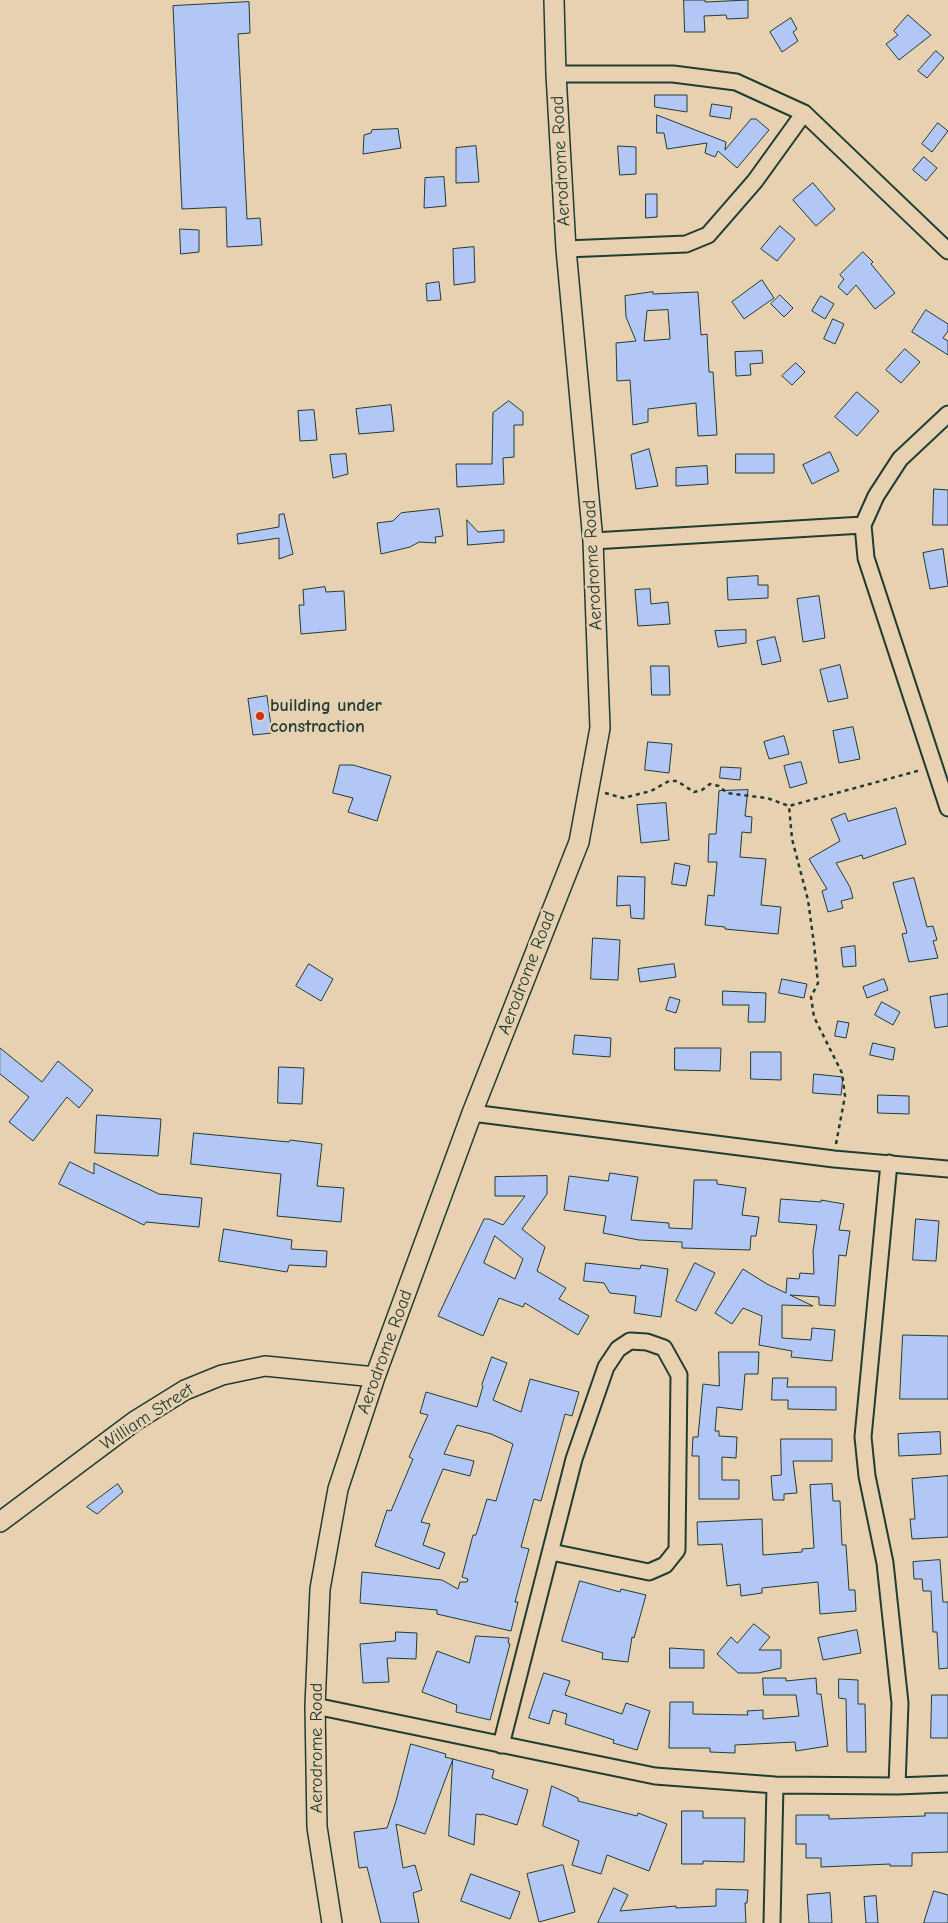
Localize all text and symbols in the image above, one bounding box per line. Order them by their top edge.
street label: Aerodrome Road [547,95,575,227]
street label: Aerodrome Road [579,499,607,631]
place label: building under constraction [270,695,382,738]
marker: building under constraction [254,710,266,722]
street label: Aerodrome Road [494,908,560,1038]
street label: Aerodrome Road [353,1287,417,1417]
street label: William Street [96,1379,198,1455]
street label: Aerodrome Road [306,1683,328,1813]

